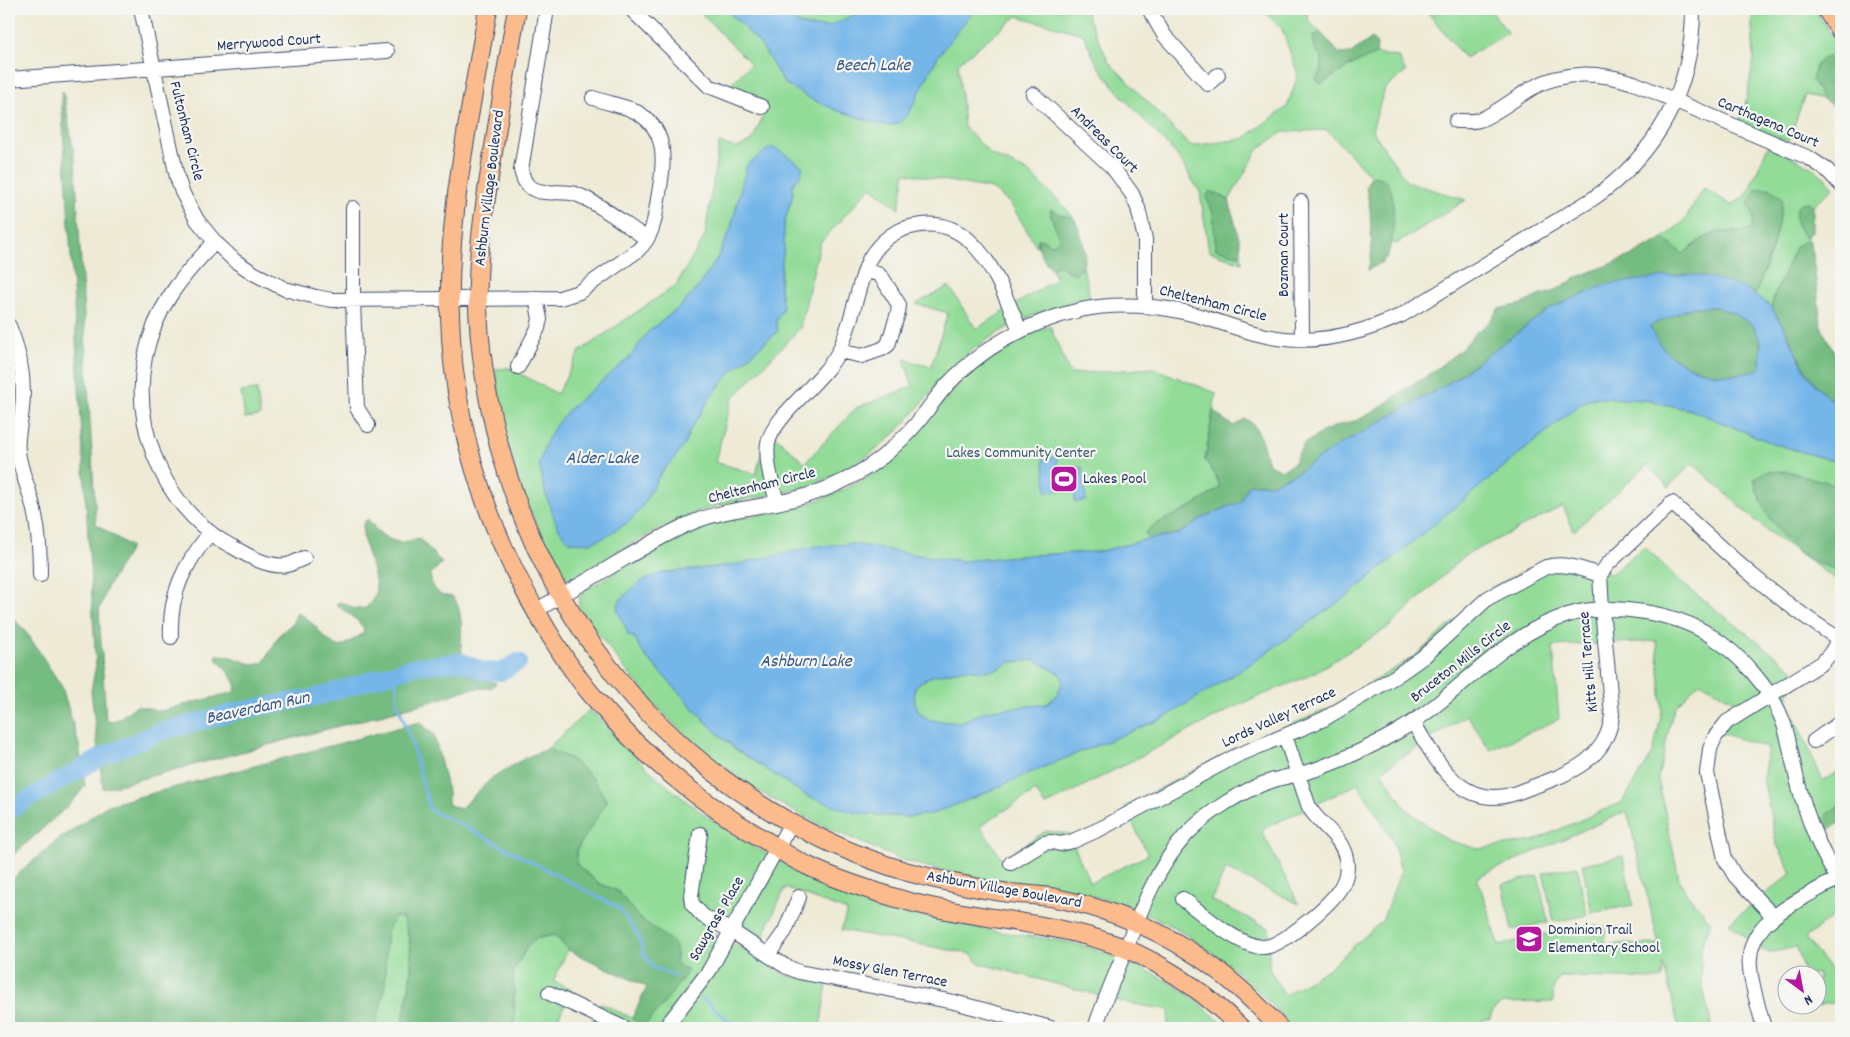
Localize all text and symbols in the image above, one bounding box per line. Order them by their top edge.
street label: Merrywood Court [216,28,322,58]
water label: Beech Lake [835,54,912,79]
street label: Fultonham Circle [163,79,209,183]
street label: Carthagena Court [1714,91,1822,155]
street label: Andreas Court [1065,101,1143,179]
street label: Ashburn Village Boulevard [469,109,511,267]
street label: Bozman Court [1273,213,1296,297]
street label: Cheltenham Circle [1157,280,1269,328]
park label: Lakes Community Center [946,442,1096,465]
water label: Alder Lake [566,447,639,472]
street label: Cheltenham Circle [706,462,818,510]
sports icon: Lakes Pool [1049,464,1079,494]
place label: Lakes Pool [1083,468,1147,491]
street label: Kitts Hill Terrace [1573,611,1605,713]
street label: Bruceton Mills Circle [1406,615,1516,709]
water label: Ashburn Lake [760,650,853,675]
street label: Lords Valley Terrace [1218,681,1340,755]
water label: Beaverdam Run [204,686,313,732]
street label: Ashburn Village Boulevard [925,865,1083,915]
street label: Sawgrass Place [683,872,751,966]
place label: Dominion Trail Elementary School [1548,919,1660,960]
school or university icon: Dominion Trail Elementary School [1514,924,1544,954]
street label: Mossy Glen Terrace [831,950,949,994]
north arrow [1778,964,1828,1014]
text: N [1800,989,1816,1010]

